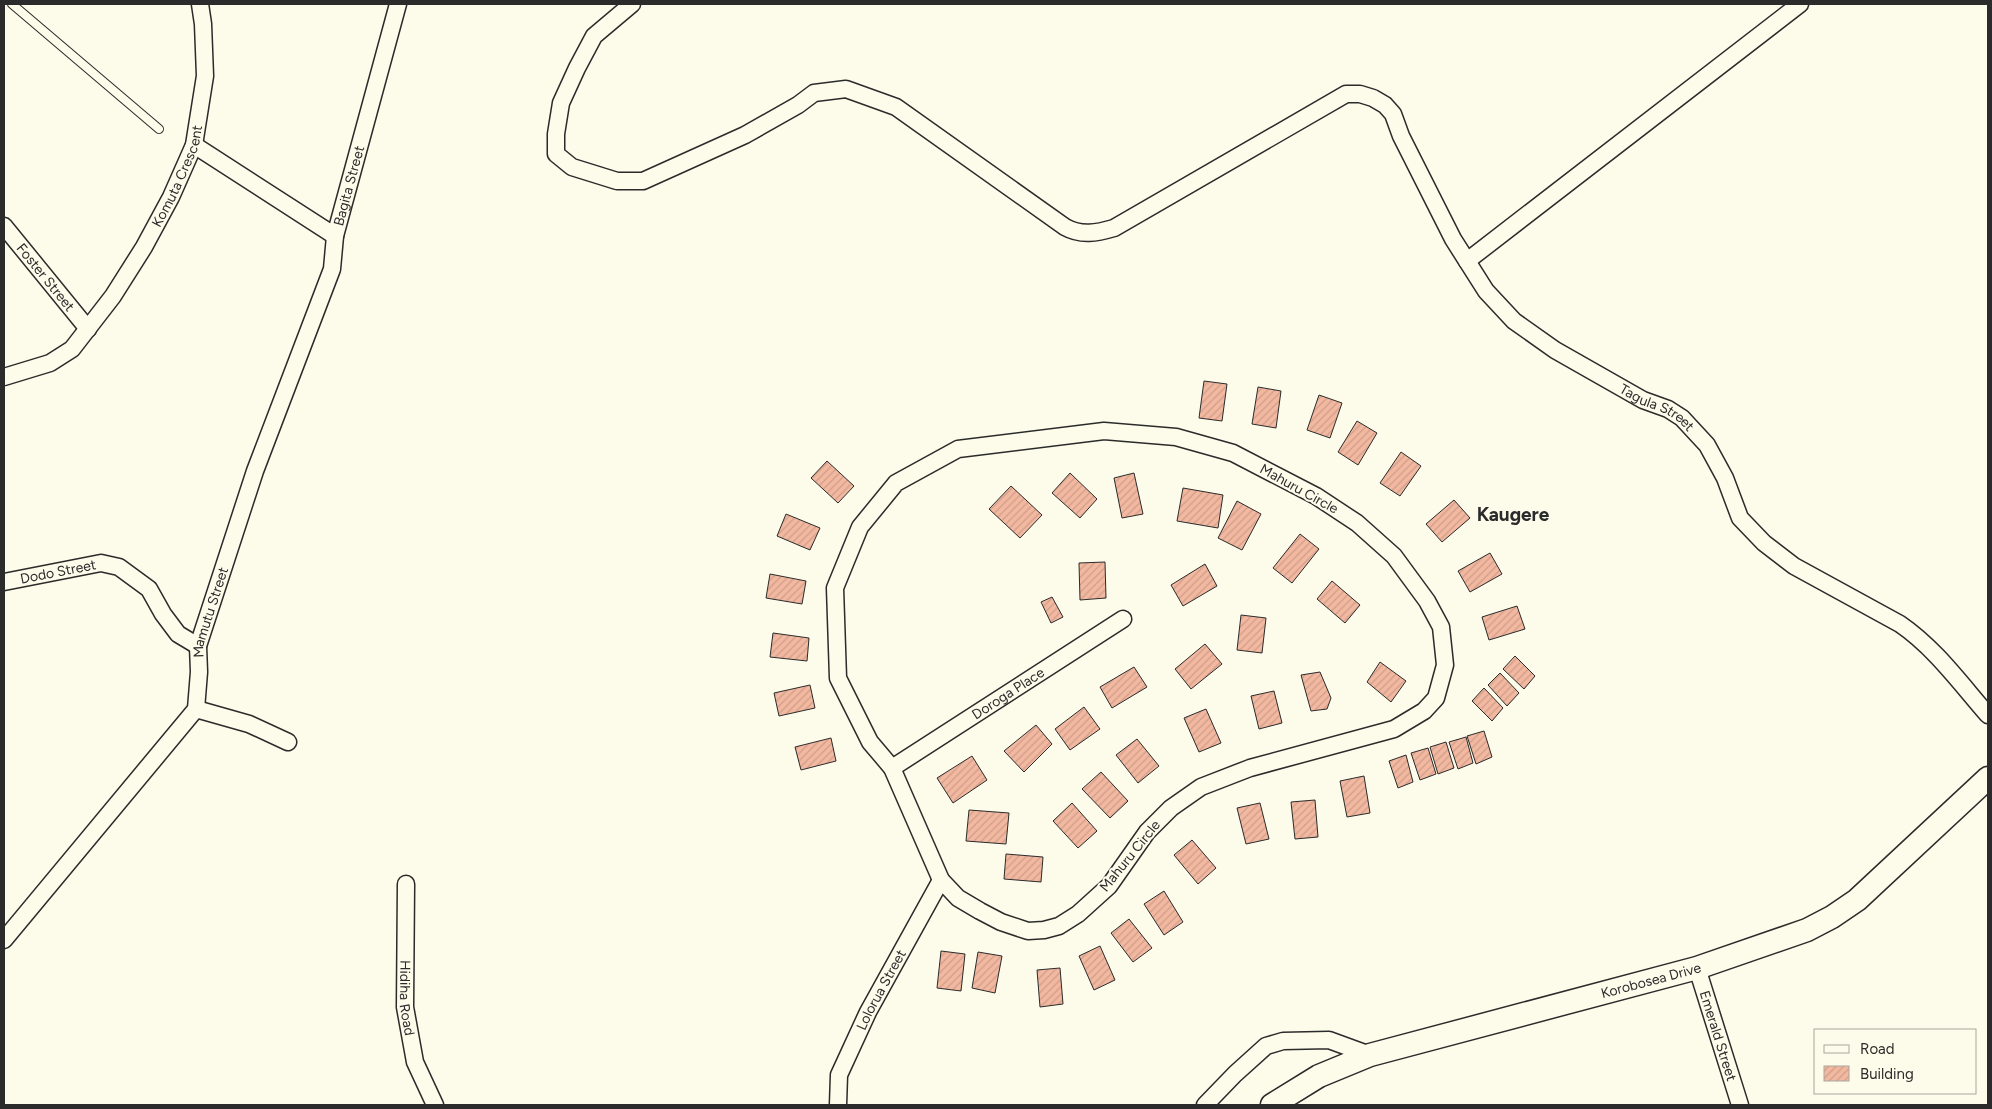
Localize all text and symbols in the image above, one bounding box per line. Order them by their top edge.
street label: Komuta Crescent [148,124,206,230]
street label: Bagita Street [330,144,368,228]
street label: Foster Street [13,240,78,315]
street label: Tagula Street [1617,380,1698,434]
street label: Mahuru Circle [1257,460,1341,518]
district label: Kaugere [1477,503,1550,526]
street label: Dodo Street [19,556,97,587]
street label: Mamutu Street [190,565,232,658]
street label: Doroga Place [968,663,1048,723]
street label: Mahuru Circle [1096,817,1164,895]
street label: Lolorua Street [852,947,909,1033]
street label: Korobosea Drive [1599,959,1703,1002]
street label: Hidiha Road [396,960,419,1037]
street label: Emerald Street [1696,988,1740,1083]
legend [1814,1029,1977,1094]
text: Road [1860,1040,1895,1058]
text: Building [1860,1065,1914,1083]

